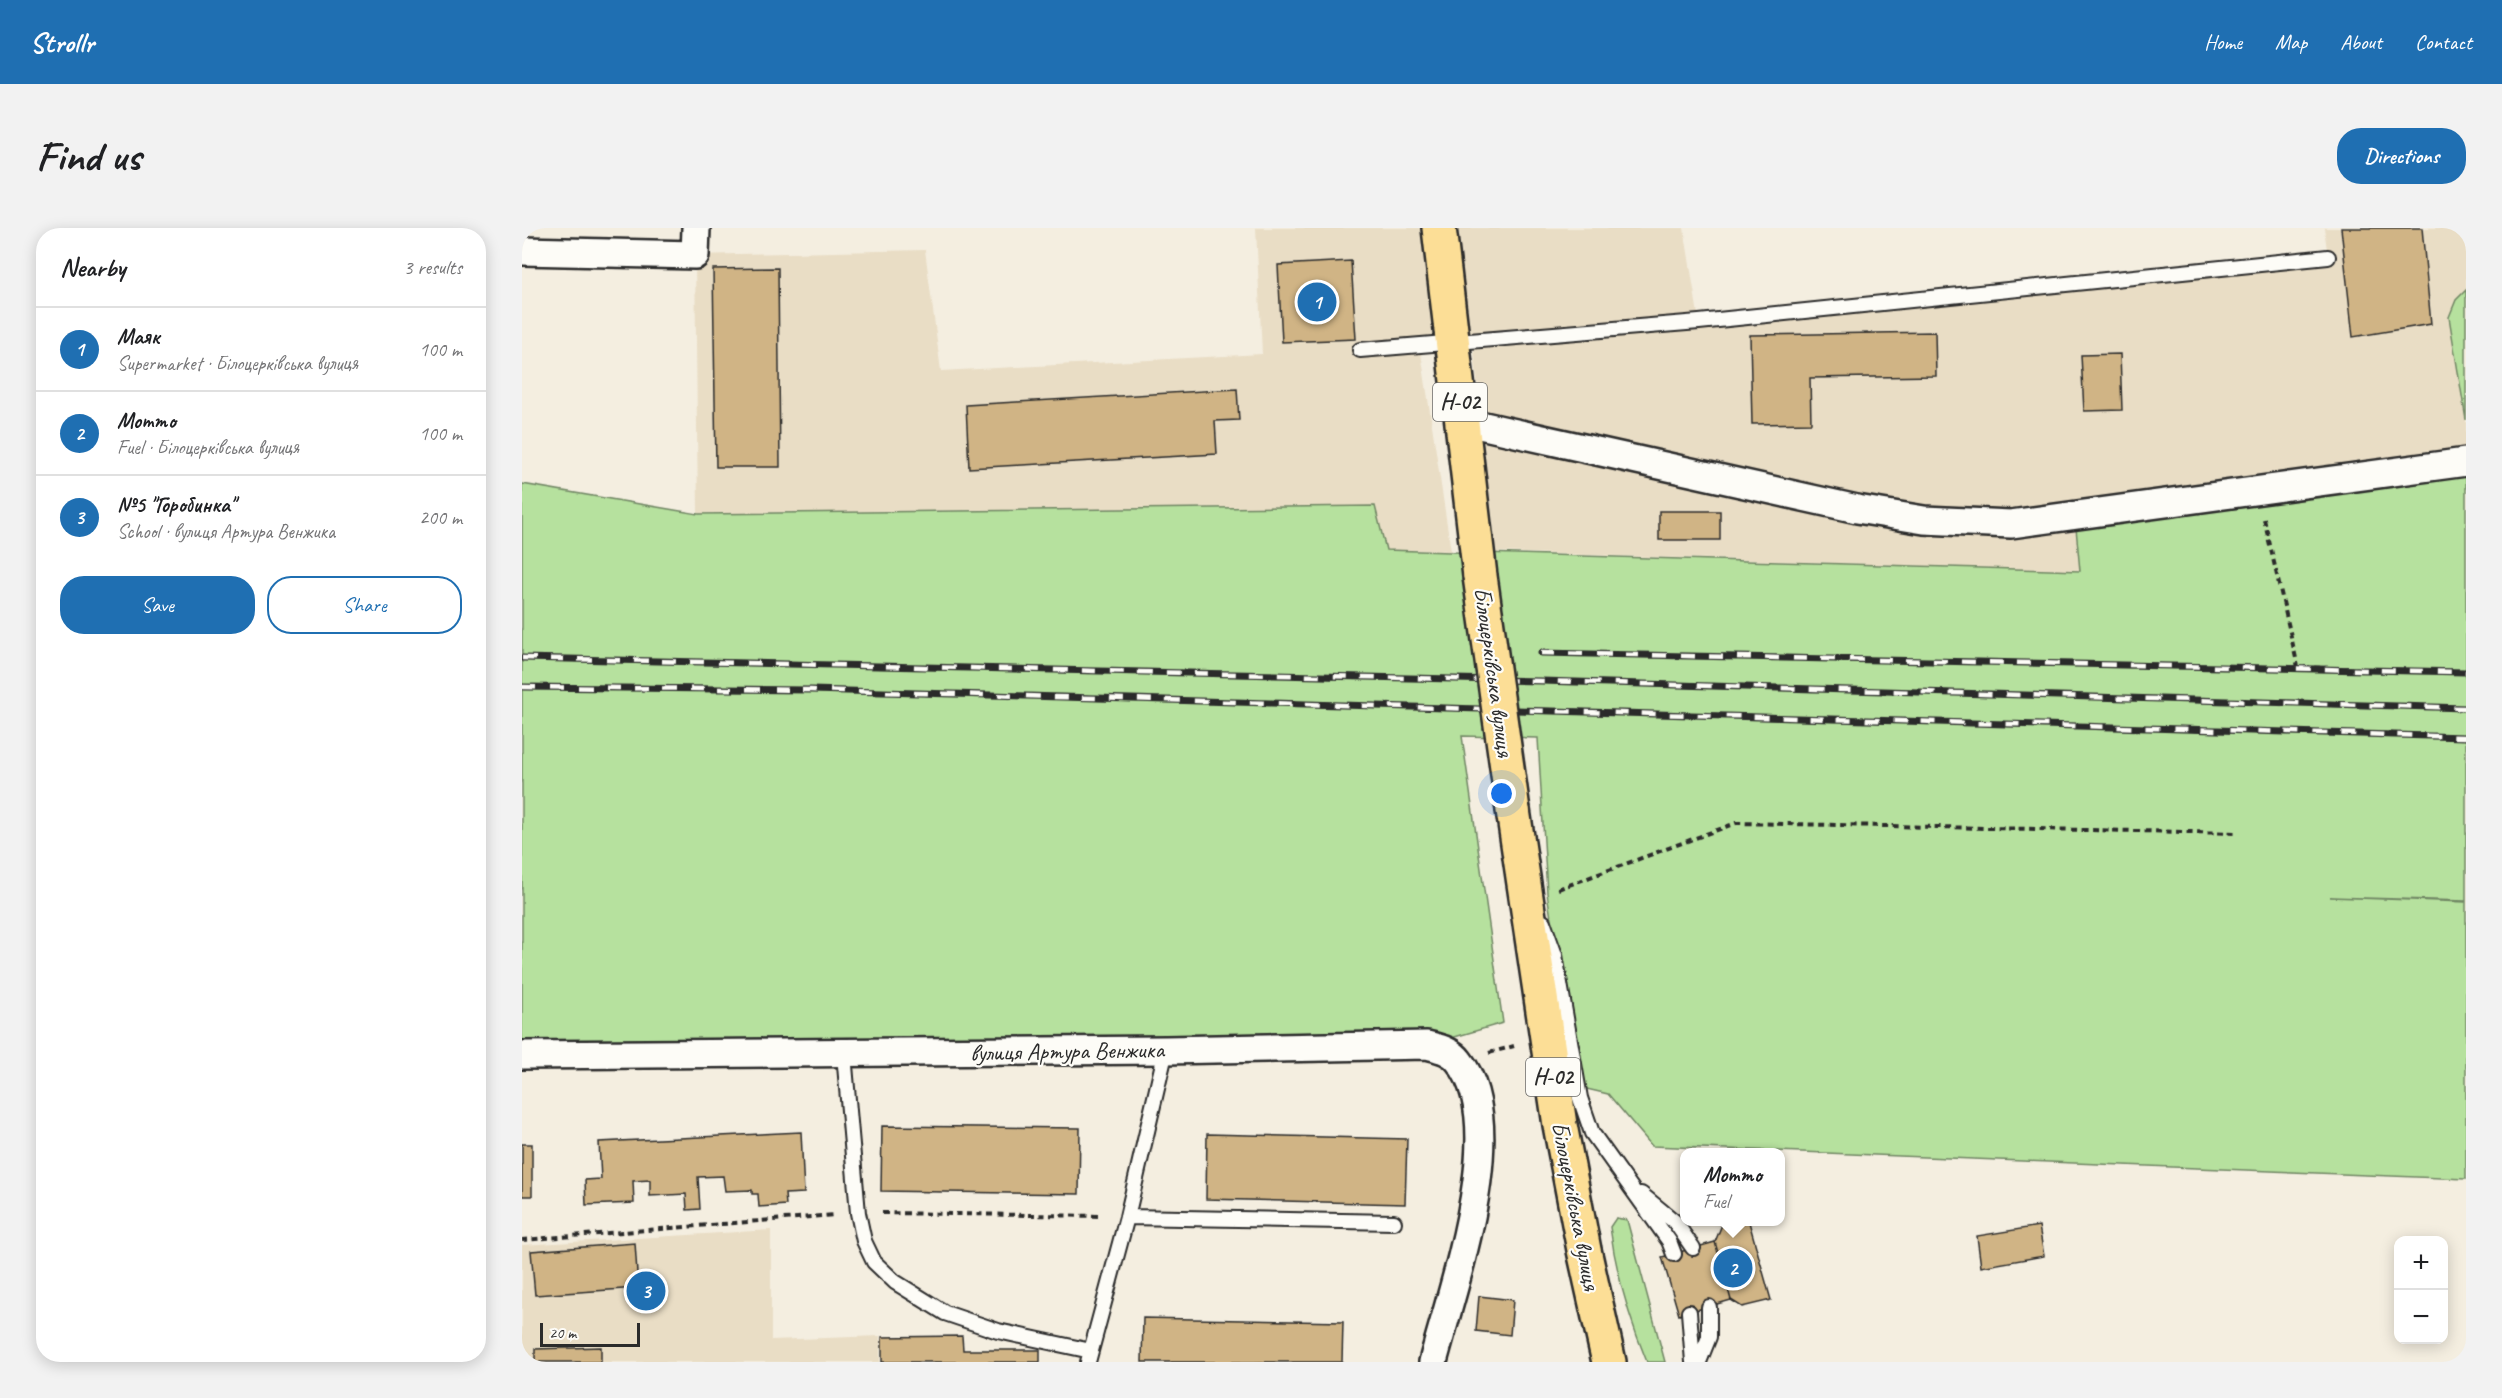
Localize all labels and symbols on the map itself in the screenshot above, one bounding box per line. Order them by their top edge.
pin: 1 [1298,280,1336,325]
road number: Н-02 [1433,383,1487,421]
street label: Білоцерківська вулиця [1467,585,1521,760]
your location [1487,779,1516,808]
street label: вулиця Артура Венжика [970,1034,1166,1068]
road number: Н-02 [1526,1058,1580,1096]
street label: Білоцерківська вулиця [1545,1119,1607,1294]
pin: 2 [1714,1246,1752,1290]
pin: 3 [626,1268,666,1314]
scale bar [540,1320,640,1348]

